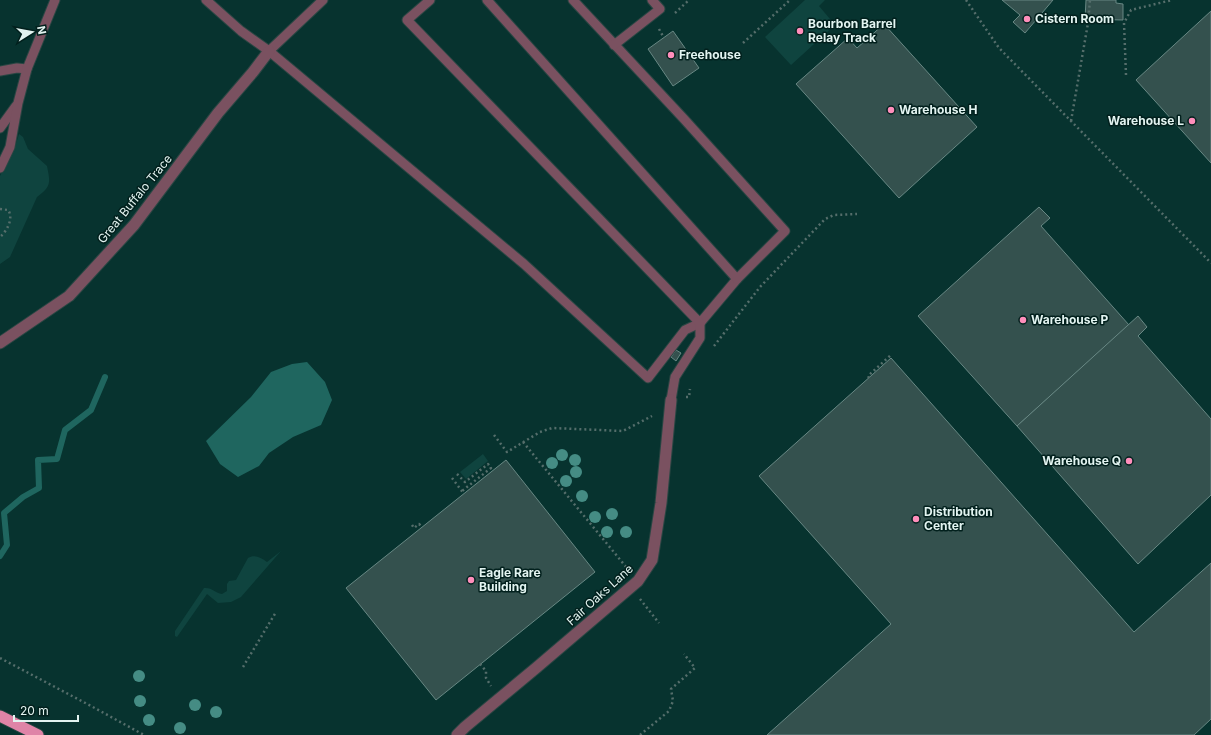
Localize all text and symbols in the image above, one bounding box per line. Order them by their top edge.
place label: Cistern Room [1035,11,1114,26]
north arrow [12,12,52,52]
marker: Cistern Room [1022,14,1032,24]
place label: Bourbon Barrel Relay Track [808,16,896,45]
text: N [34,25,49,36]
marker: Bourbon Barrel Relay Track [795,26,805,36]
place label: Freehouse [679,47,741,62]
marker: Freehouse [666,50,676,60]
place label: Warehouse H [899,102,977,117]
marker: Warehouse H [886,105,896,115]
place label: Warehouse L [1108,113,1184,128]
marker: Warehouse L [1187,116,1197,126]
street label: Great Buffalo Trace [94,151,175,246]
place label: Warehouse P [1031,312,1108,327]
marker: Warehouse P [1018,315,1028,325]
place label: Warehouse Q [1042,453,1121,468]
marker: Warehouse Q [1124,456,1134,466]
place label: Distribution Center [924,504,993,533]
marker: Distribution Center [911,514,921,524]
street label: Fair Oaks Lane [563,561,636,628]
place label: Eagle Rare Building [479,565,541,594]
marker: Eagle Rare Building [466,575,476,585]
scale bar [14,697,78,723]
text: 20 m [20,703,49,718]

